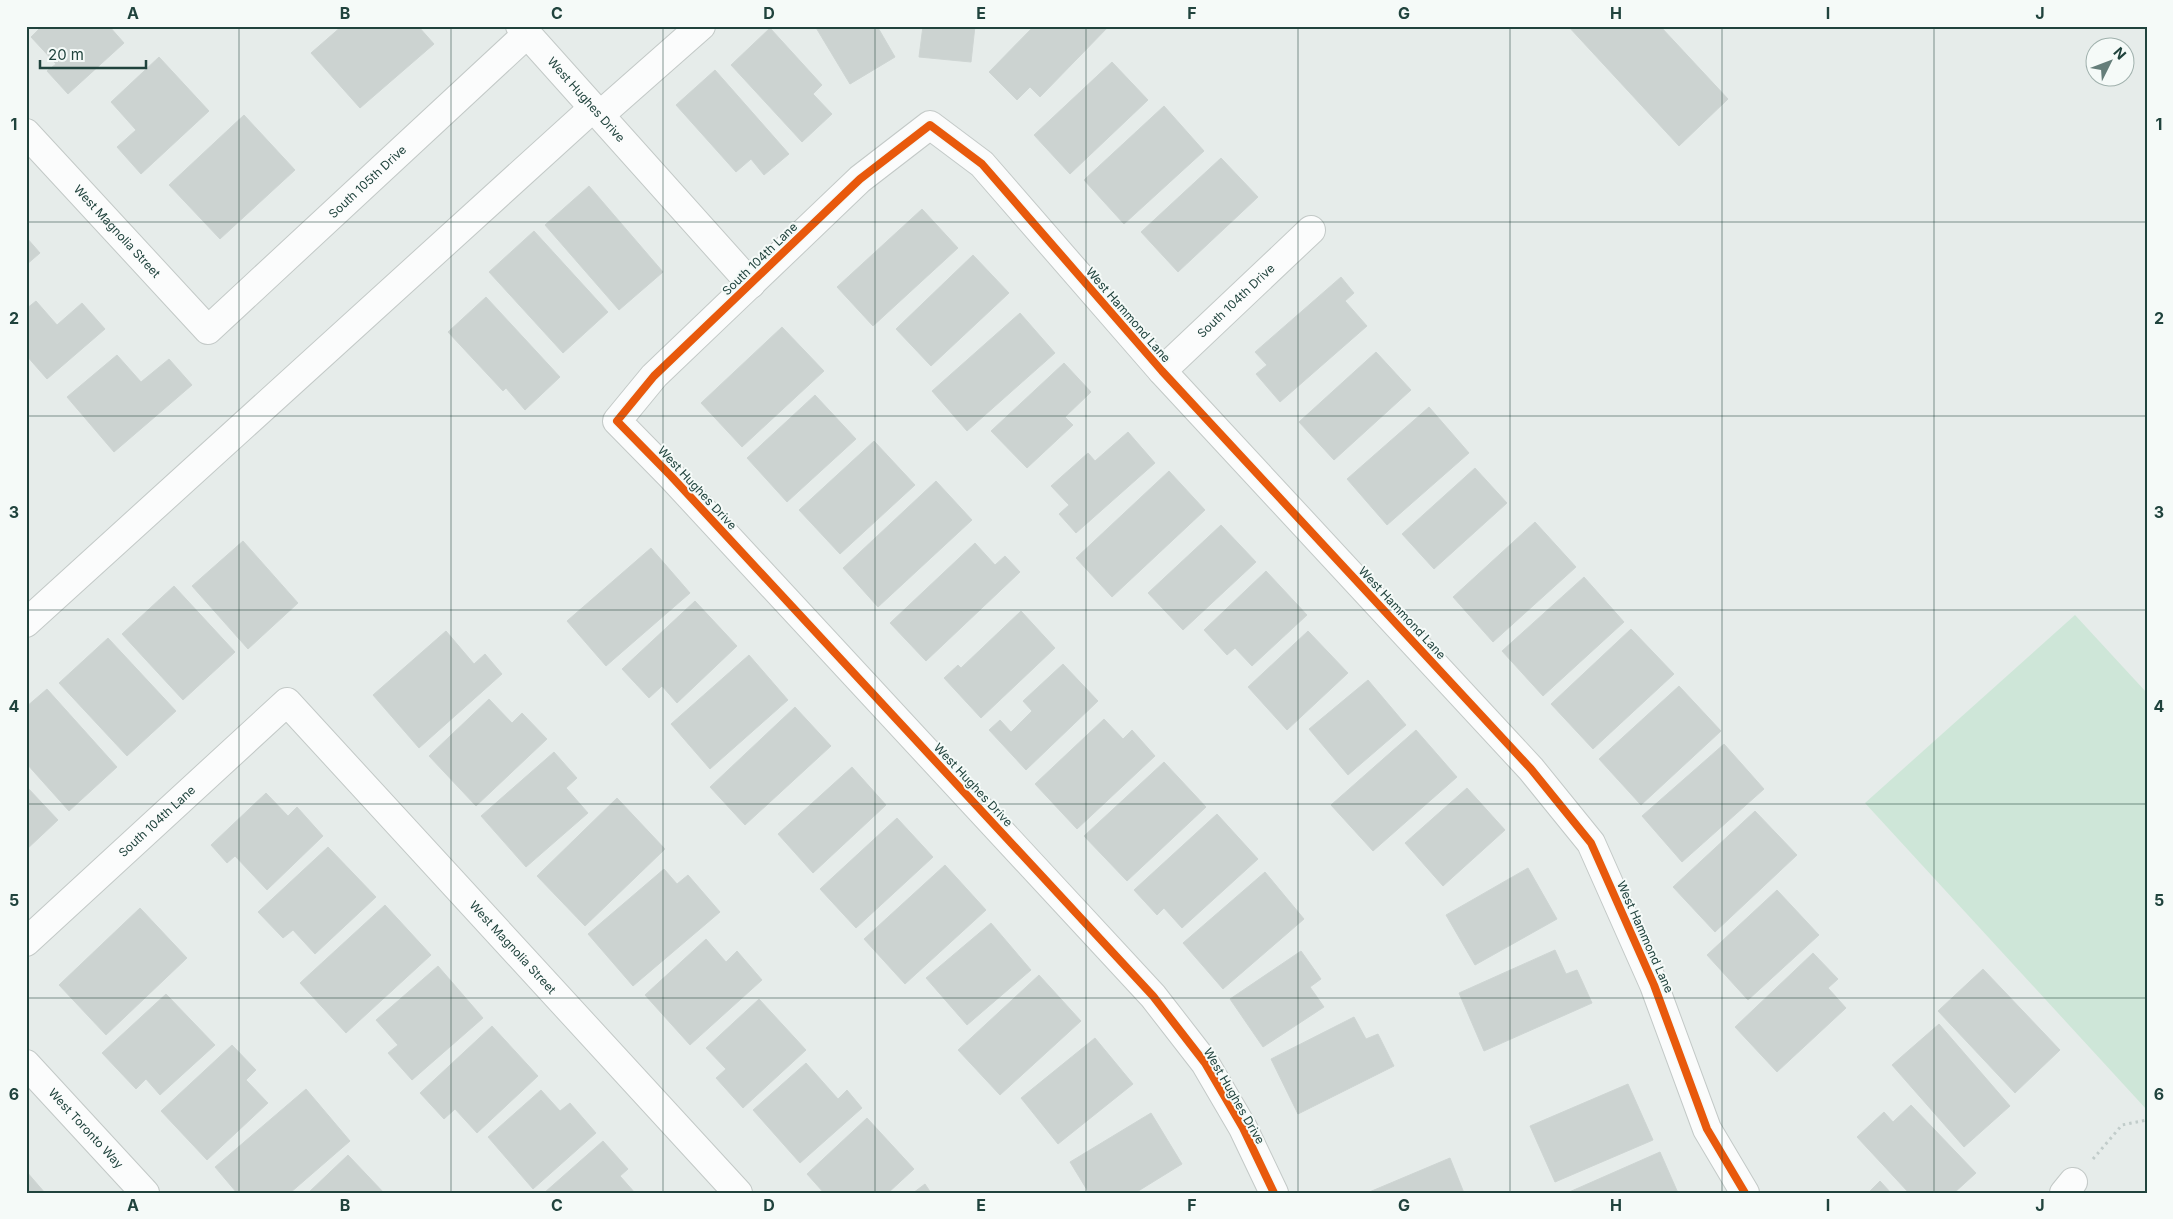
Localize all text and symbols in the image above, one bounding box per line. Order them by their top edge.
text: A [127,3,139,23]
text: B [340,3,350,23]
text: C [551,3,563,23]
text: D [763,3,775,23]
text: E [976,3,986,23]
text: F [1187,3,1197,23]
text: G [1398,3,1410,23]
text: H [1610,3,1622,23]
text: I [1826,3,1830,23]
text: J [2035,3,2045,23]
scale bar [40,38,146,70]
north arrow [2086,38,2136,88]
text: N [2110,43,2130,63]
text: 20 m [48,45,84,64]
street label: West Hughes Drive [544,54,628,145]
text: 1 [11,114,17,134]
text: 1 [2156,114,2162,134]
street label: South 105th Drive [325,142,409,221]
street label: West Magnolia Street [71,182,164,281]
street label: South 104th Lane [719,219,800,298]
street label: South 104th Drive [1194,260,1278,341]
street label: West Hammond Lane [1083,264,1174,365]
text: 2 [9,308,19,328]
text: 2 [2154,308,2164,328]
street label: West Hughes Drive [655,443,740,533]
text: 3 [9,502,19,522]
text: 3 [2154,502,2164,522]
street label: West Hammond Lane [1356,563,1449,662]
text: 4 [9,696,20,716]
text: 4 [2154,696,2165,716]
street label: West Hughes Drive [931,740,1016,830]
street label: South 104th Lane [115,782,198,860]
street label: West Hammond Lane [1614,878,1677,995]
text: 5 [9,890,19,910]
text: 5 [2154,890,2164,910]
street label: West Magnolia Street [466,898,559,997]
street label: West Hughes Drive [1201,1045,1268,1147]
text: 6 [9,1084,19,1104]
text: 6 [2154,1084,2164,1104]
street label: West Toronto Way [45,1085,127,1172]
text: A [127,1195,139,1215]
text: B [340,1195,350,1215]
text: C [551,1195,563,1215]
text: D [763,1195,775,1215]
text: E [976,1195,986,1215]
text: F [1187,1195,1197,1215]
text: G [1398,1195,1410,1215]
text: H [1610,1195,1622,1215]
text: I [1826,1195,1830,1215]
text: J [2035,1195,2045,1215]

